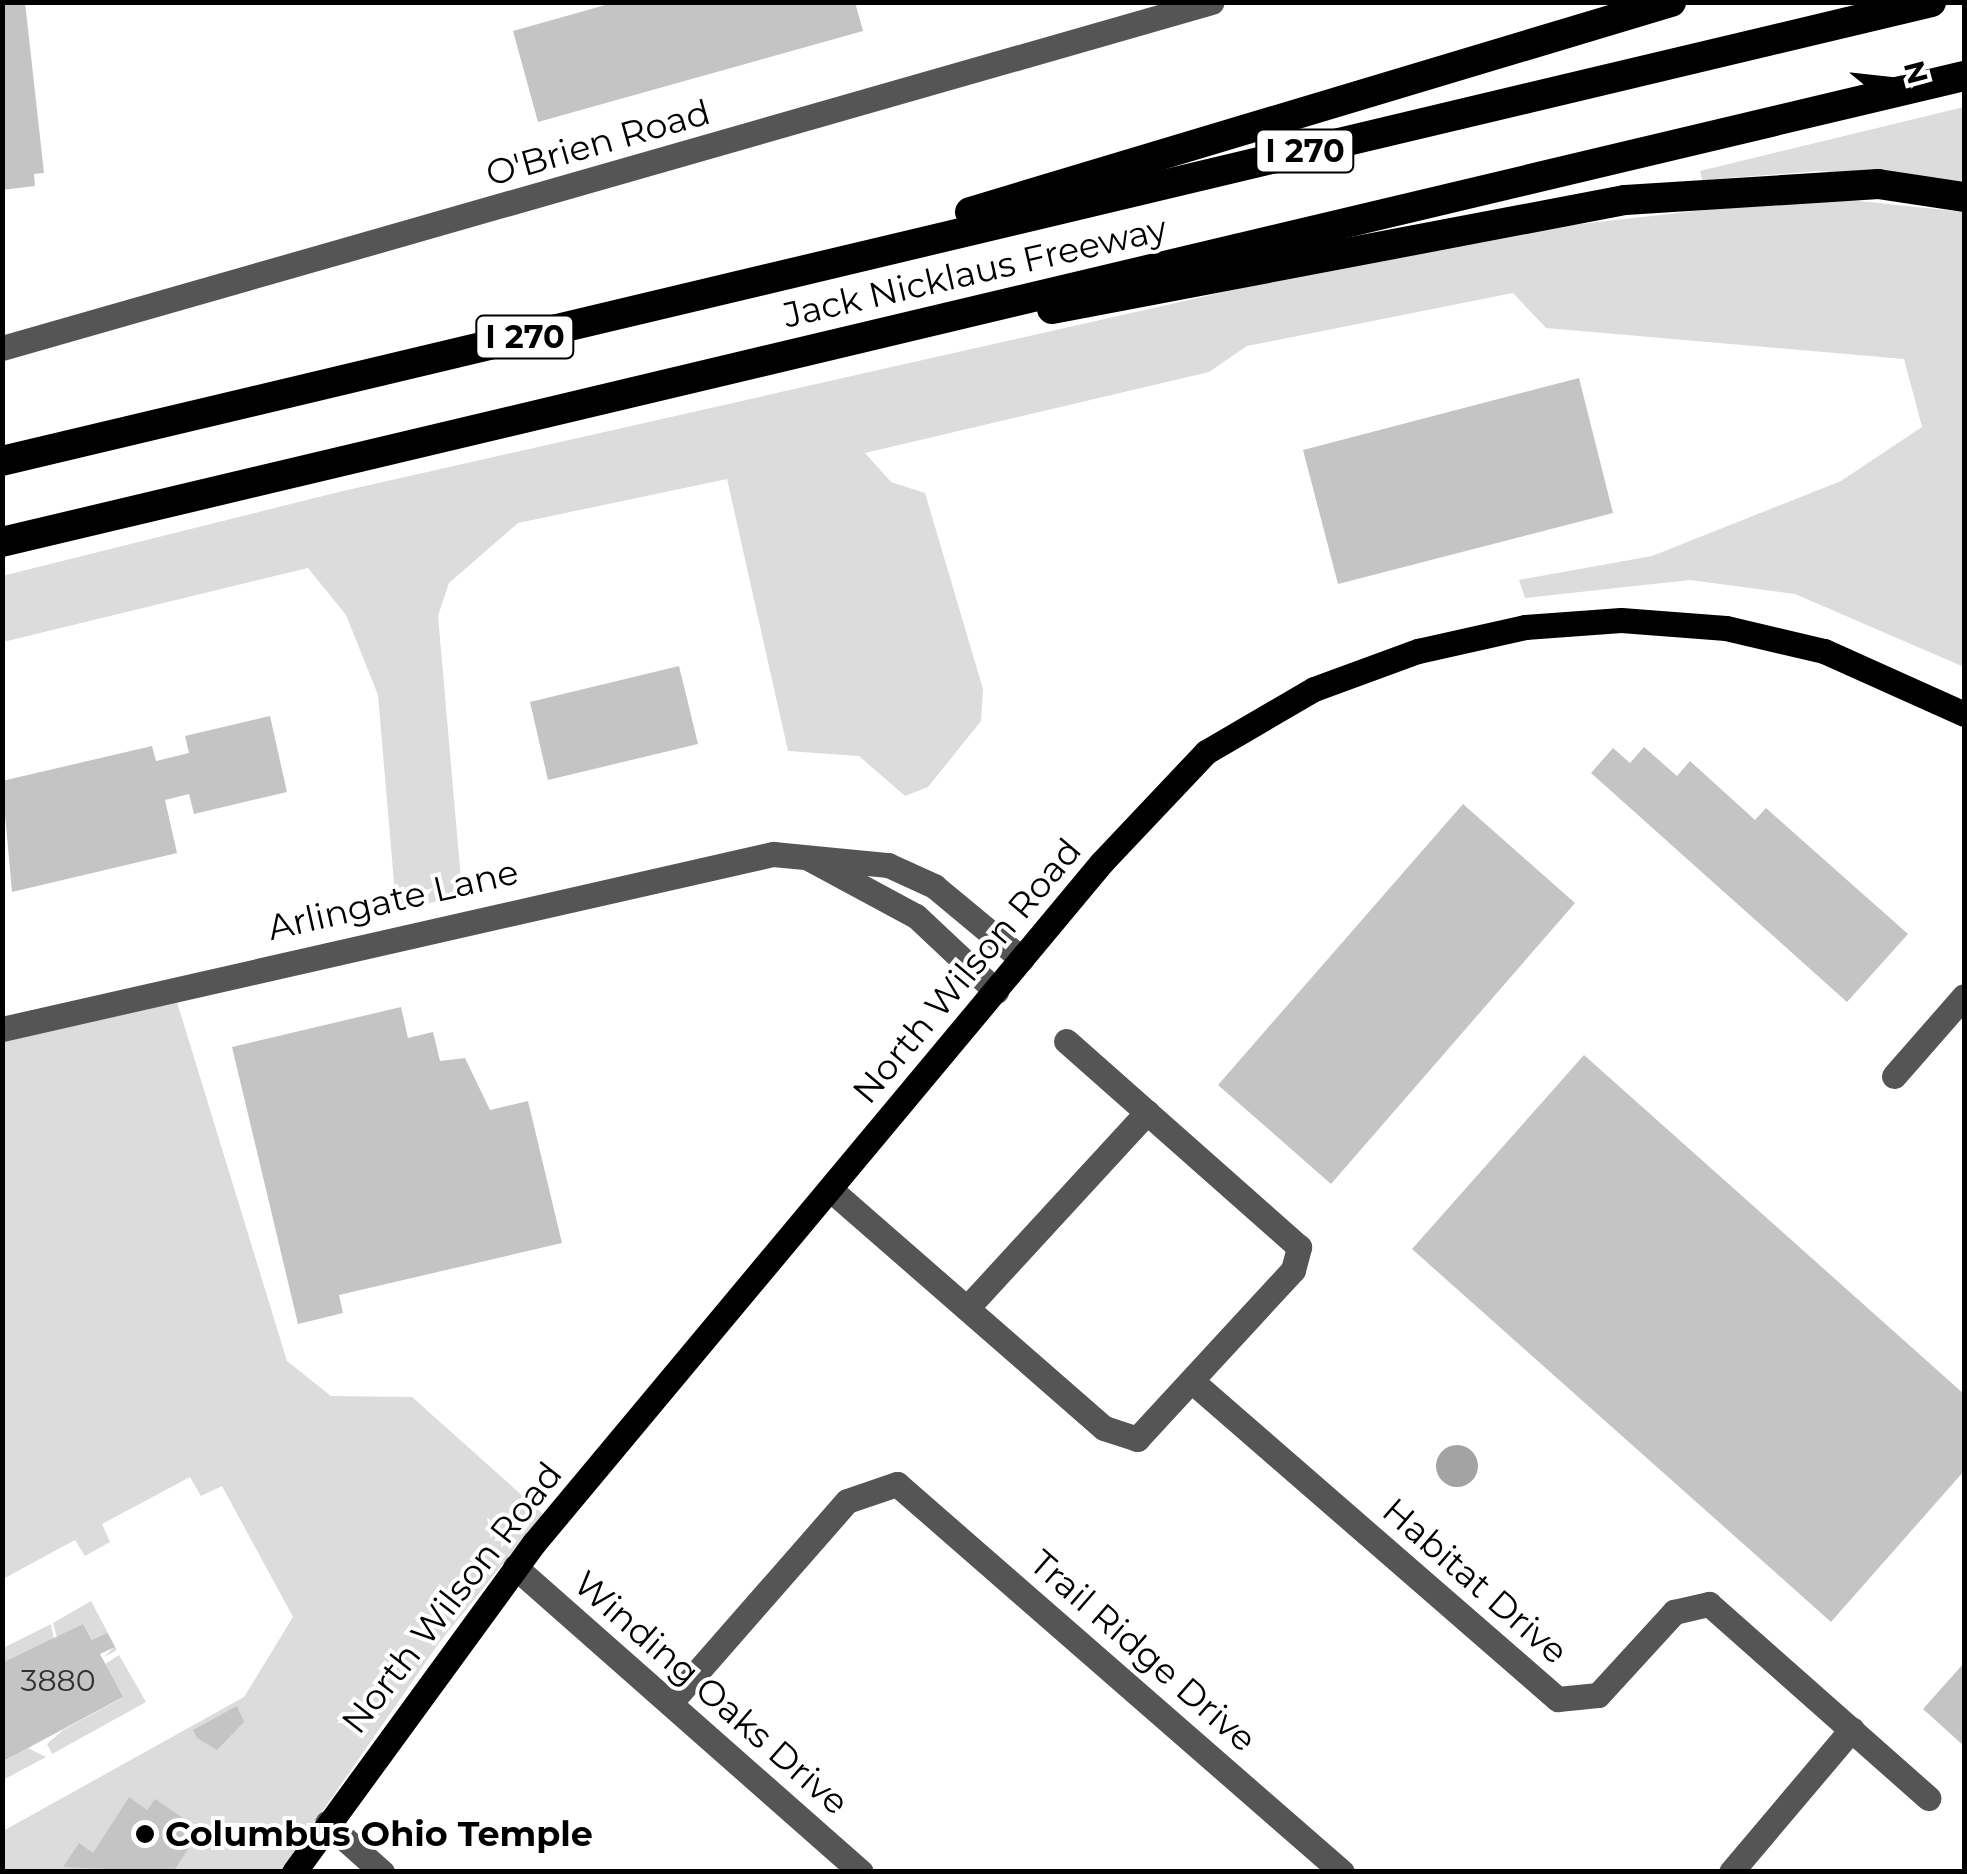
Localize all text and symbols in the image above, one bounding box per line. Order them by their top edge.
north arrow [1837,30,1937,130]
text: N [1897,57,1935,88]
street label: O'Brien Road [481,91,715,195]
road number: I 270 [1255,124,1355,178]
street label: Jack Nicklaus Freeway [779,207,1171,337]
road number: I 270 [475,310,575,364]
street label: North Wilson Road [844,830,1090,1112]
street label: Arlingate Lane [264,851,522,949]
street label: North Wilson Road [333,1454,571,1742]
street label: Habitat Drive [1374,1489,1576,1673]
street label: Trail Ridge Drive [1022,1542,1264,1760]
street label: Winding Oaks Drive [565,1562,857,1824]
house number: 3880 [20,1663,96,1699]
place label: Columbus Ohio Temple [165,1813,593,1855]
marker: Columbus Ohio Temple [134,1823,156,1845]

